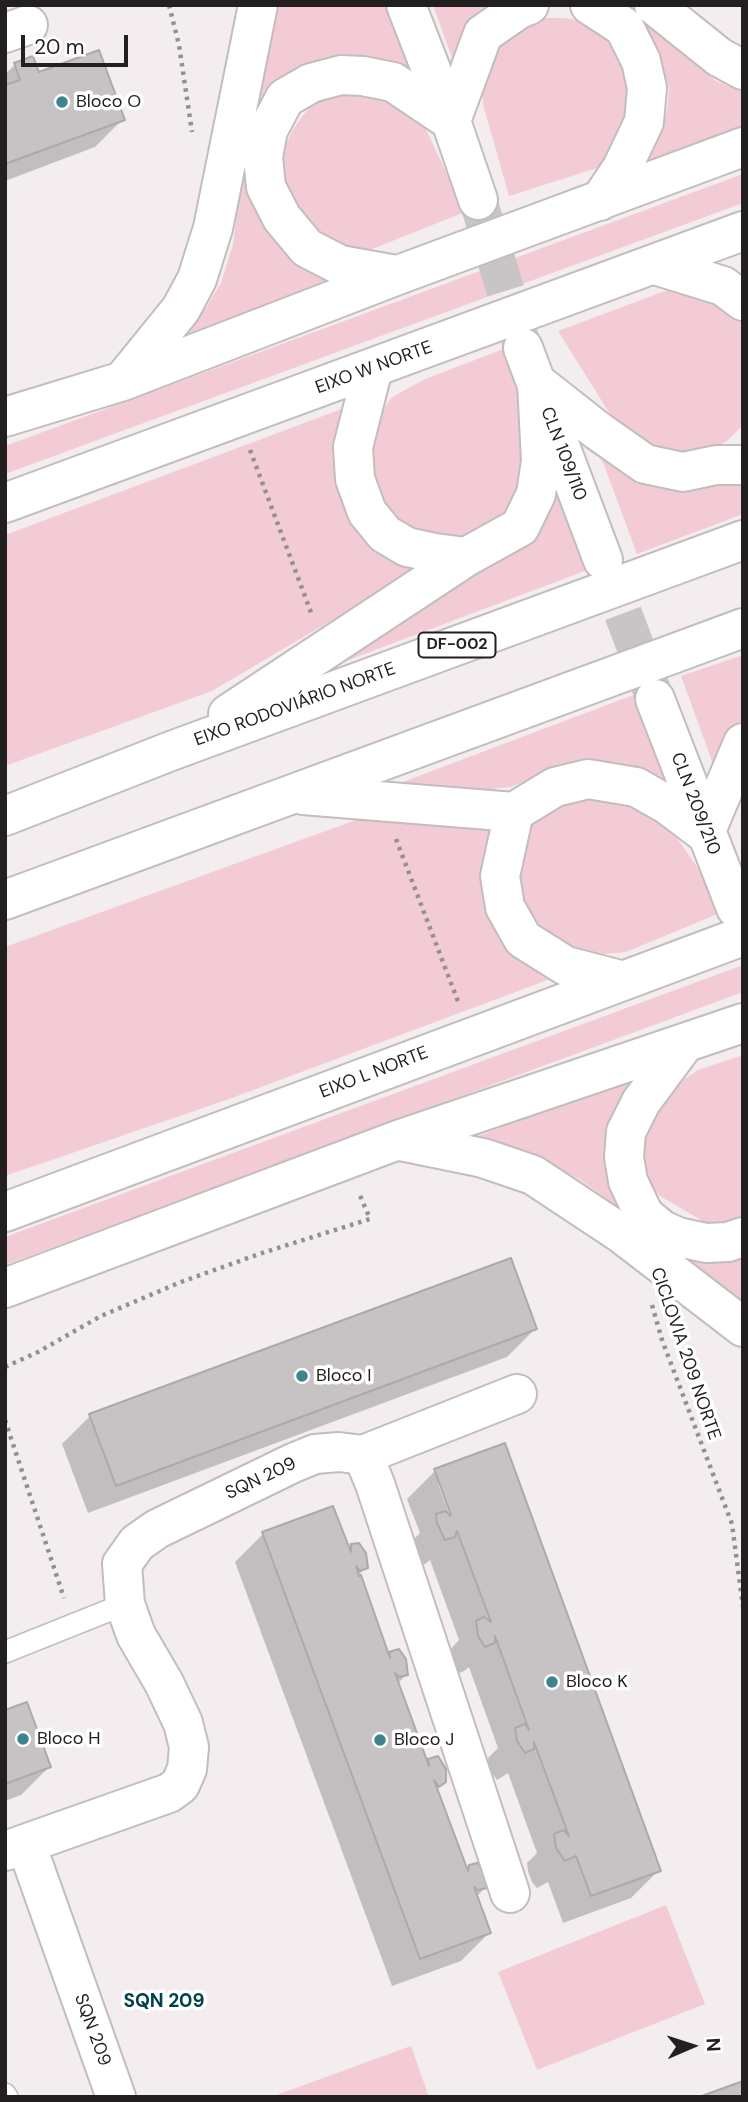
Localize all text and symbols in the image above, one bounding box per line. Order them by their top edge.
scale bar [24,21,131,65]
text: 20 m [34,33,85,61]
place label: Bloco O [76,91,141,113]
marker: Bloco O [54,94,70,110]
street label: EIXO W NORTE [313,337,435,399]
street label: CLN 109/110 [535,404,591,504]
road number: DF-002 [419,632,496,658]
street label: EIXO RODOVIÁRIO NORTE [191,658,399,752]
street label: CLN 209/210 [666,750,724,858]
street label: EIXO L NORTE [317,1042,431,1104]
street label: CICLOVIA 209 NORTE [645,1265,725,1443]
place label: Bloco I [316,1365,372,1387]
marker: Bloco I [294,1368,310,1384]
street label: SQN 209 [222,1453,300,1505]
place label: Bloco K [566,1671,628,1693]
marker: Bloco K [544,1674,560,1690]
place label: Bloco H [37,1728,101,1750]
place label: Bloco J [394,1729,454,1751]
marker: Bloco H [15,1731,31,1747]
marker: Bloco J [372,1732,388,1748]
street label: SQN 209 [69,1991,115,2069]
district label: SQN 209 [123,1991,205,2013]
north arrow [657,2011,727,2081]
text: N [701,2037,726,2052]

